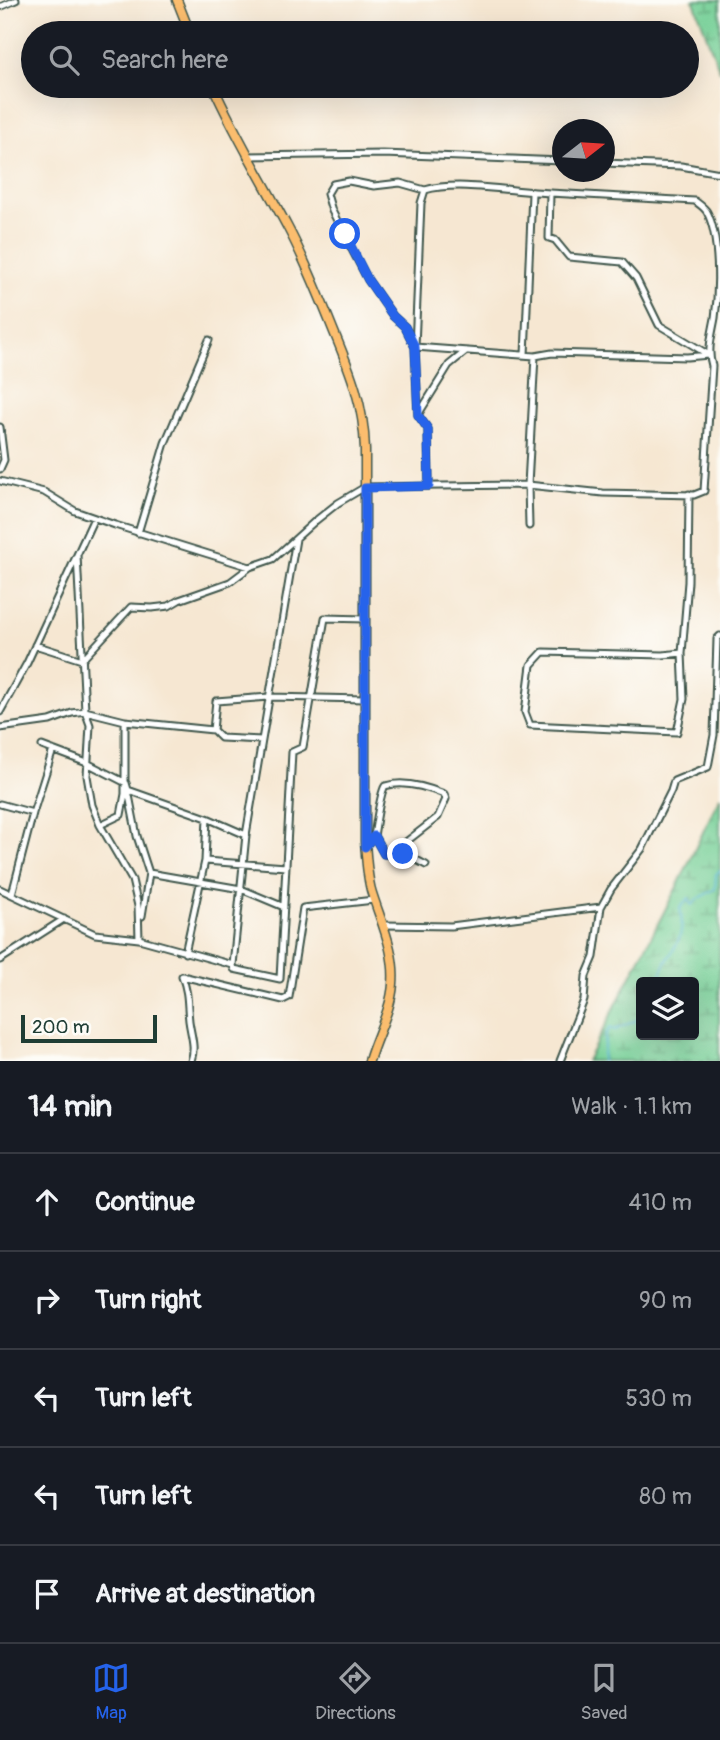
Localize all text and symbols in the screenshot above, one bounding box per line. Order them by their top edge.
search box [21,21,699,98]
icon: search [45,41,83,79]
text: Search here [101,44,228,76]
north arrow [552,119,615,182]
route start [329,218,360,249]
route end [387,838,418,869]
map controls [636,977,699,1040]
button: layers [636,977,699,1040]
scale bar [21,1012,158,1044]
text: 200 m [32,1015,90,1039]
text: 14 min [28,1088,112,1125]
text: Walk · 1.1 km [571,1092,692,1121]
icon: ahead [28,1183,66,1221]
text: Continue [95,1186,195,1218]
text: 410 m [629,1188,692,1217]
icon: right [28,1281,66,1319]
text: Turn right [95,1284,201,1316]
text: 90 m [639,1286,692,1315]
icon: left [28,1379,66,1417]
text: Turn left [95,1382,191,1414]
text: 530 m [626,1384,692,1413]
icon: left [28,1477,66,1515]
text: Turn left [95,1480,191,1512]
text: 80 m [639,1482,692,1511]
icon: arrive [28,1575,66,1613]
text: Arrive at destination [95,1578,315,1610]
tab: Map [92,1659,130,1725]
tab: Directions [315,1659,396,1725]
tab: Saved [580,1659,628,1725]

